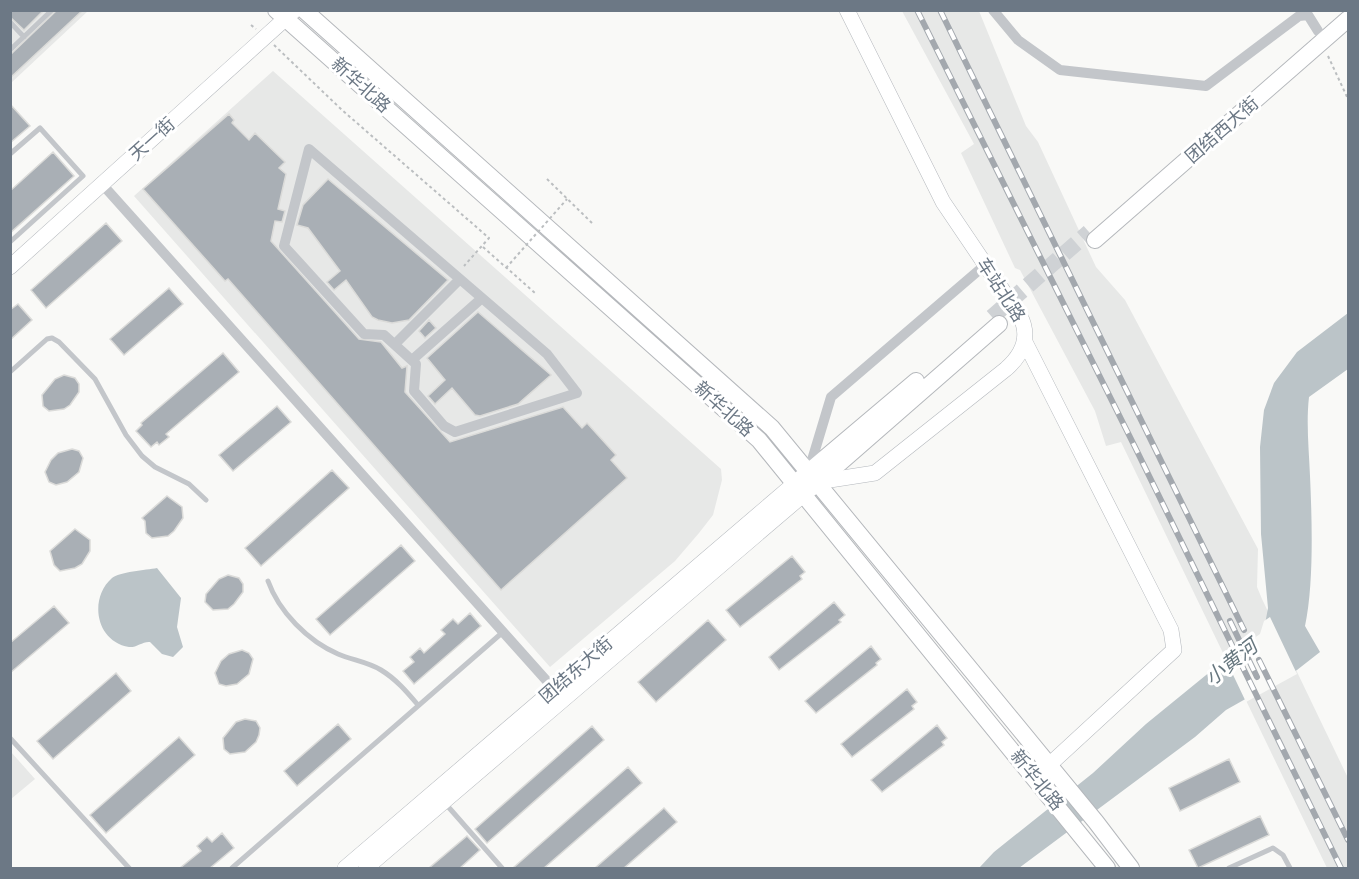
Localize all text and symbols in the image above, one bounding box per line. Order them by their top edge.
street label: 新华北路 [326,51,396,118]
street label: 团结西大街 [1180,91,1264,169]
street label: 天一街 [123,111,180,166]
street label: 车站北路 [971,253,1032,327]
street label: 新华北路 [689,375,759,442]
water label: 小黄河 [1199,630,1266,692]
street label: 团结东大街 [534,631,618,709]
street label: 新华北路 [1005,744,1070,816]

